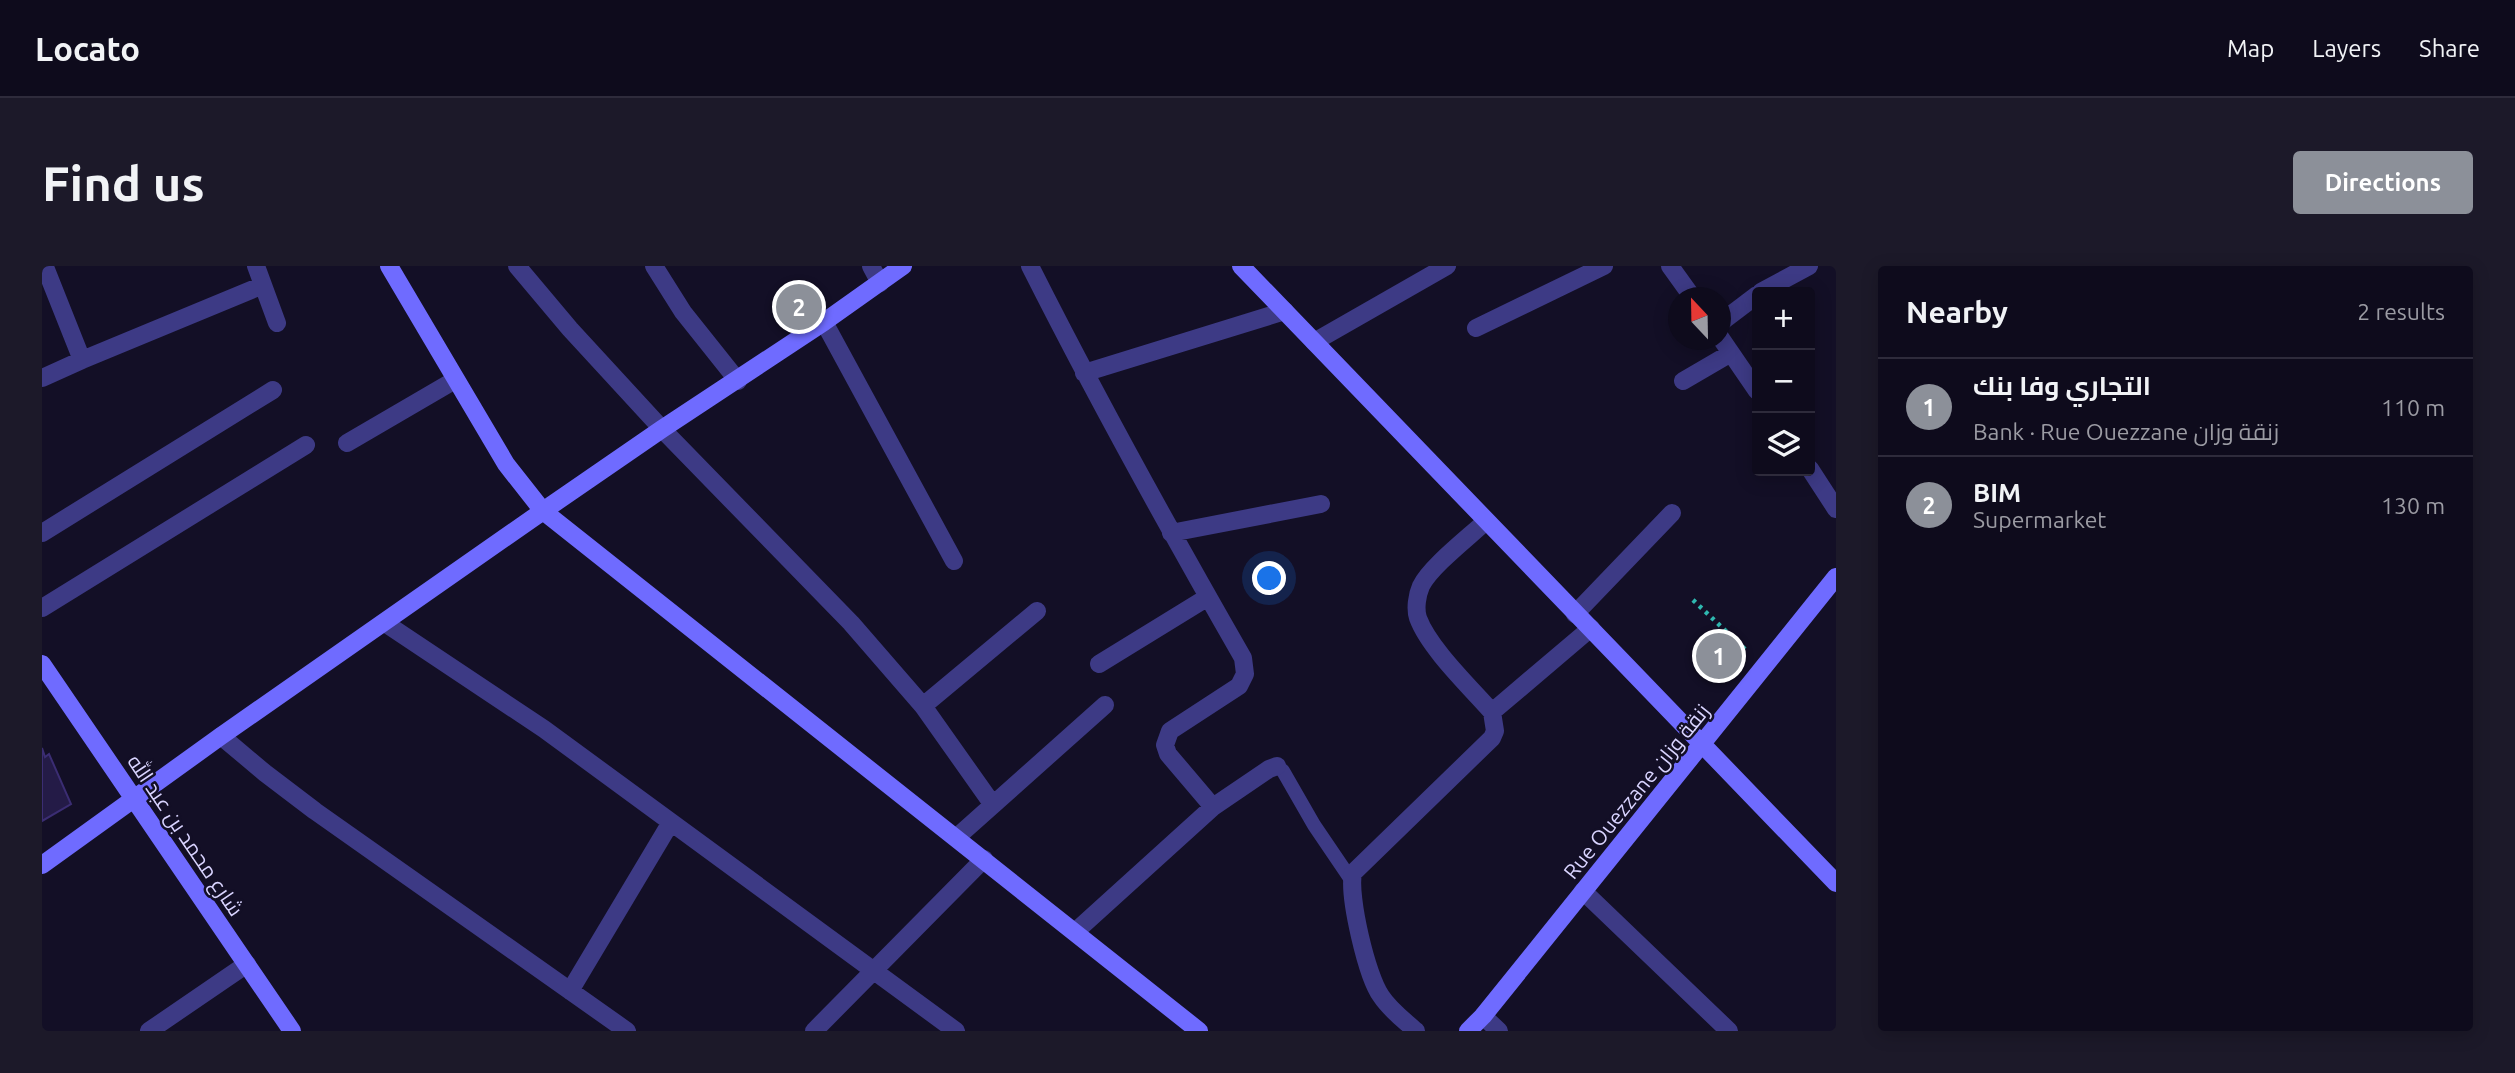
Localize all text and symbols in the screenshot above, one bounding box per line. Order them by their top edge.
text: Locato [35,30,140,67]
text: Map [2227,35,2274,62]
text: Layers [2312,35,2381,62]
text: Share [2419,35,2480,62]
button: Directions [2293,151,2473,214]
text: Find us [42,155,205,210]
pin: 2 [776,281,822,333]
north arrow [1668,287,1731,350]
map controls [1752,287,1815,476]
button: + [1752,287,1815,350]
text: Nearby [1906,295,2008,329]
text: 2 results [2357,299,2445,324]
button: − [1752,350,1815,413]
text: التجاري وفا بنك [1973,371,2151,400]
text: 1 [1923,395,1935,420]
text: 110 m [2381,395,2445,420]
button: layers [1752,413,1815,476]
text: Bank · Rue Ouezzane زنقة وزان [1973,419,2279,444]
text: BIM [1973,478,2021,507]
text: 2 [1923,493,1935,518]
text: 130 m [2381,493,2445,518]
text: Supermarket [1973,507,2106,532]
your location [1252,561,1286,595]
pin: 1 [1696,630,1742,682]
street label: Rue Ouezzane زنقة وزان [1558,699,1715,884]
street label: شارع محمد بن عبد الله [121,749,250,922]

